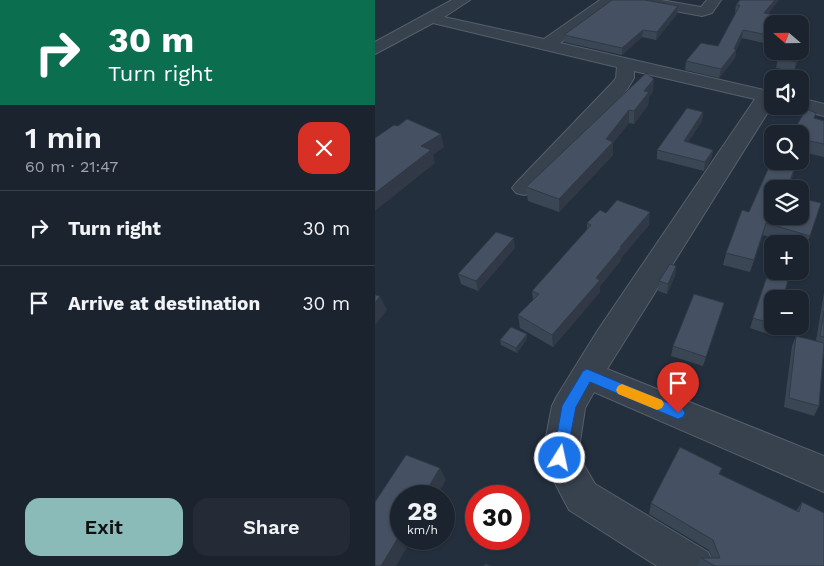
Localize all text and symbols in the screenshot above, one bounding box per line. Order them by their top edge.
north arrow [764,15,809,60]
map controls [764,15,809,335]
text: 30 m [108,19,194,61]
icon: right [25,20,90,85]
text: Turn right [108,61,213,86]
button: sound [764,70,809,115]
text: 1 min [25,120,102,155]
button: close [298,122,350,174]
button: search [764,125,809,170]
text: 60 m · 21:47 [25,157,118,176]
button: layers [764,180,809,225]
icon: right [25,214,53,242]
text: Turn right [68,217,161,240]
text: 30 m [303,217,350,240]
button: + [764,235,809,280]
icon: arrive [25,289,53,317]
button: − [764,290,809,335]
text: Arrive at destination [68,292,260,315]
text: 30 m [303,292,350,315]
pin [657,362,699,413]
icon: arrive [664,369,692,397]
position arrow [533,431,585,483]
speed limit sign: 30 [465,485,530,550]
text: 28 [407,497,438,526]
button: Exit [25,498,183,556]
button: Share [193,498,350,556]
text: km/h [407,523,438,537]

